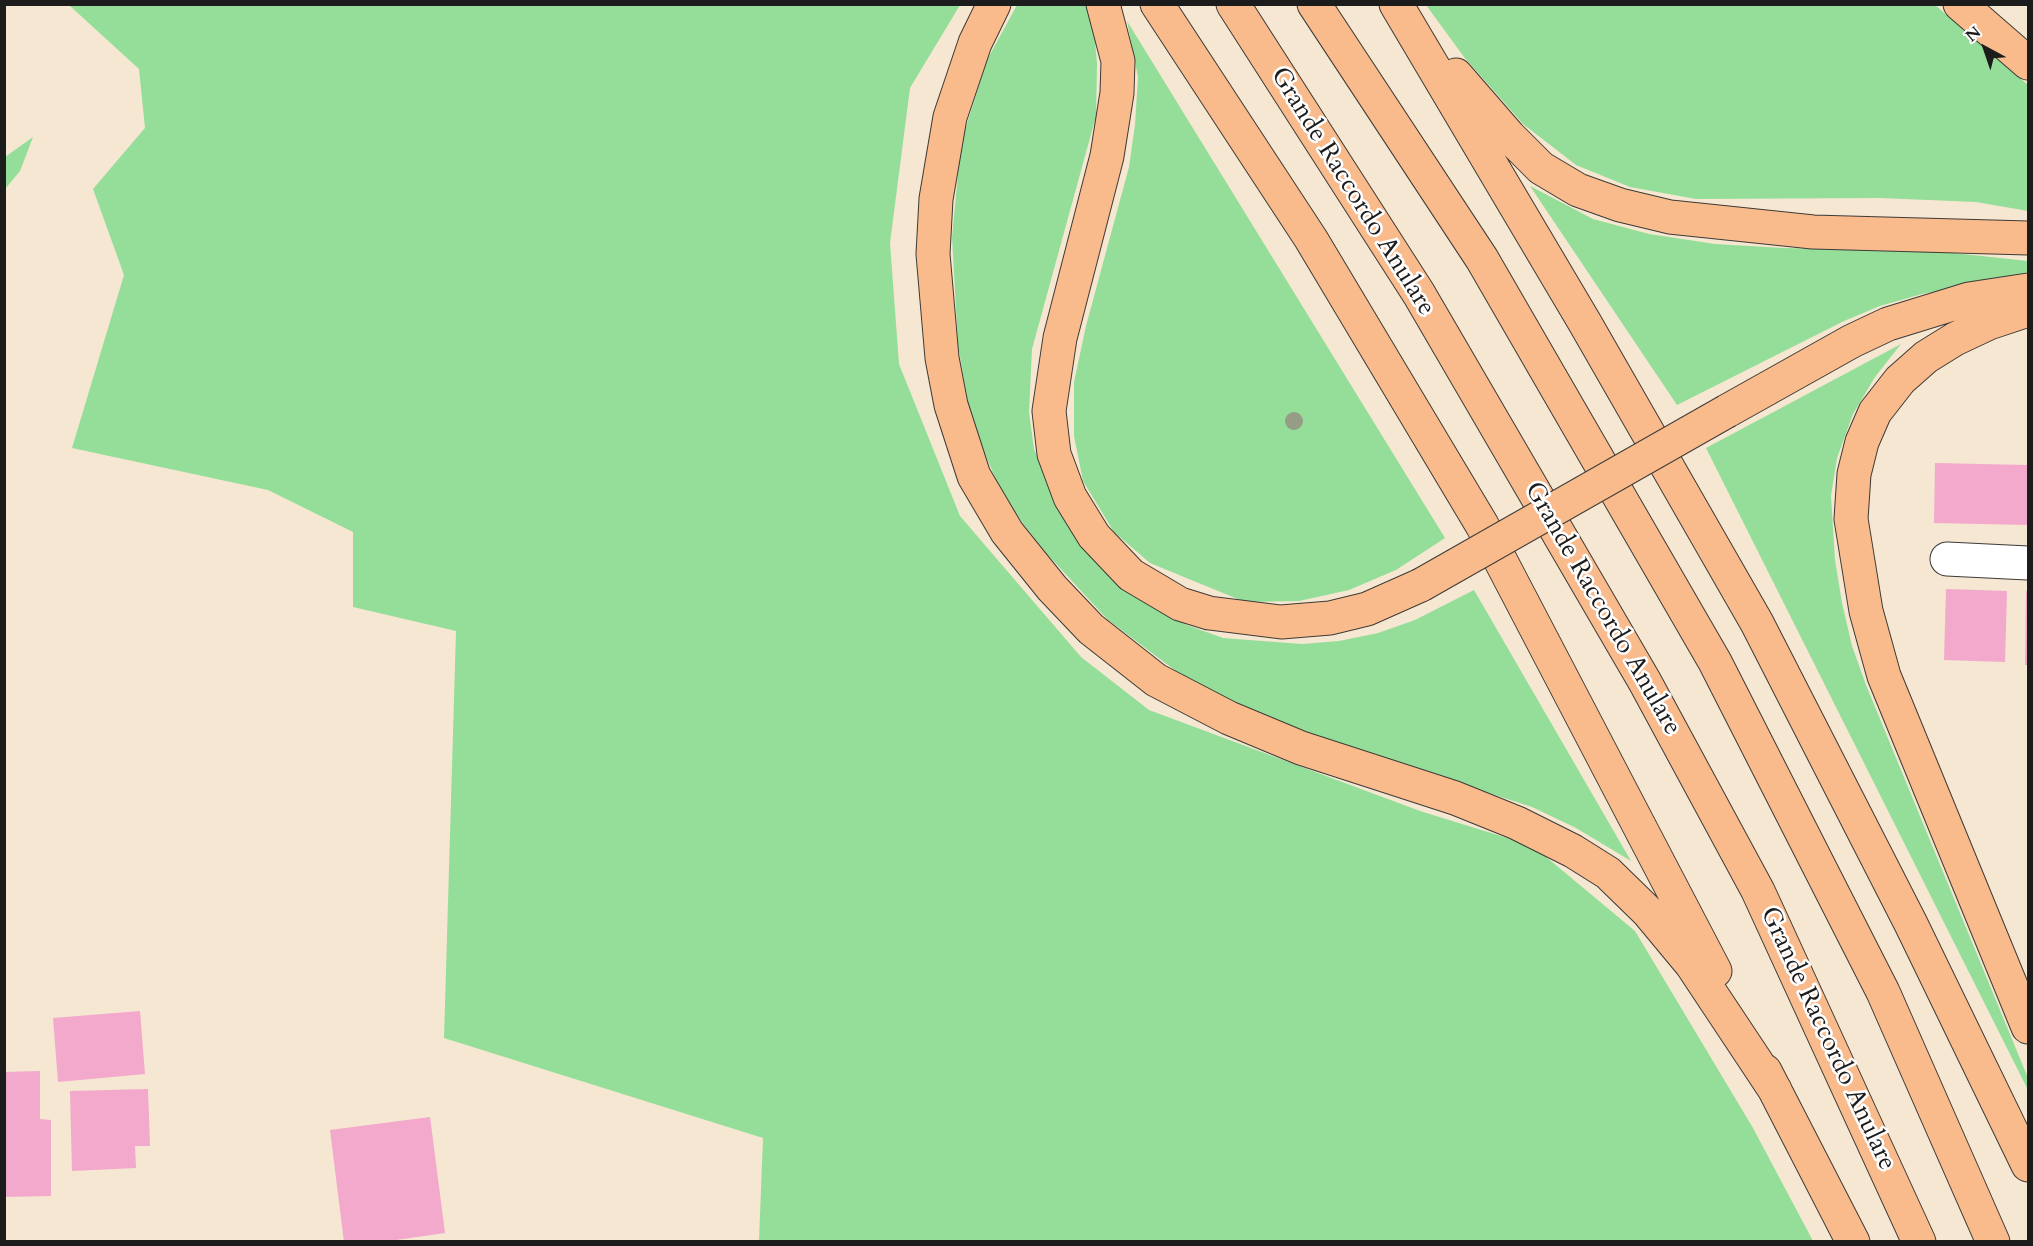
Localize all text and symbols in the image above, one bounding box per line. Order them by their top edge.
north arrow [1955,18,2015,78]
text: N [1961,21,1986,47]
street label: Grande Raccordo Anulare [1263,62,1441,322]
street label: Grande Raccordo Anulare [1517,477,1687,741]
street label: Grande Raccordo Anulare [1752,902,1902,1176]

